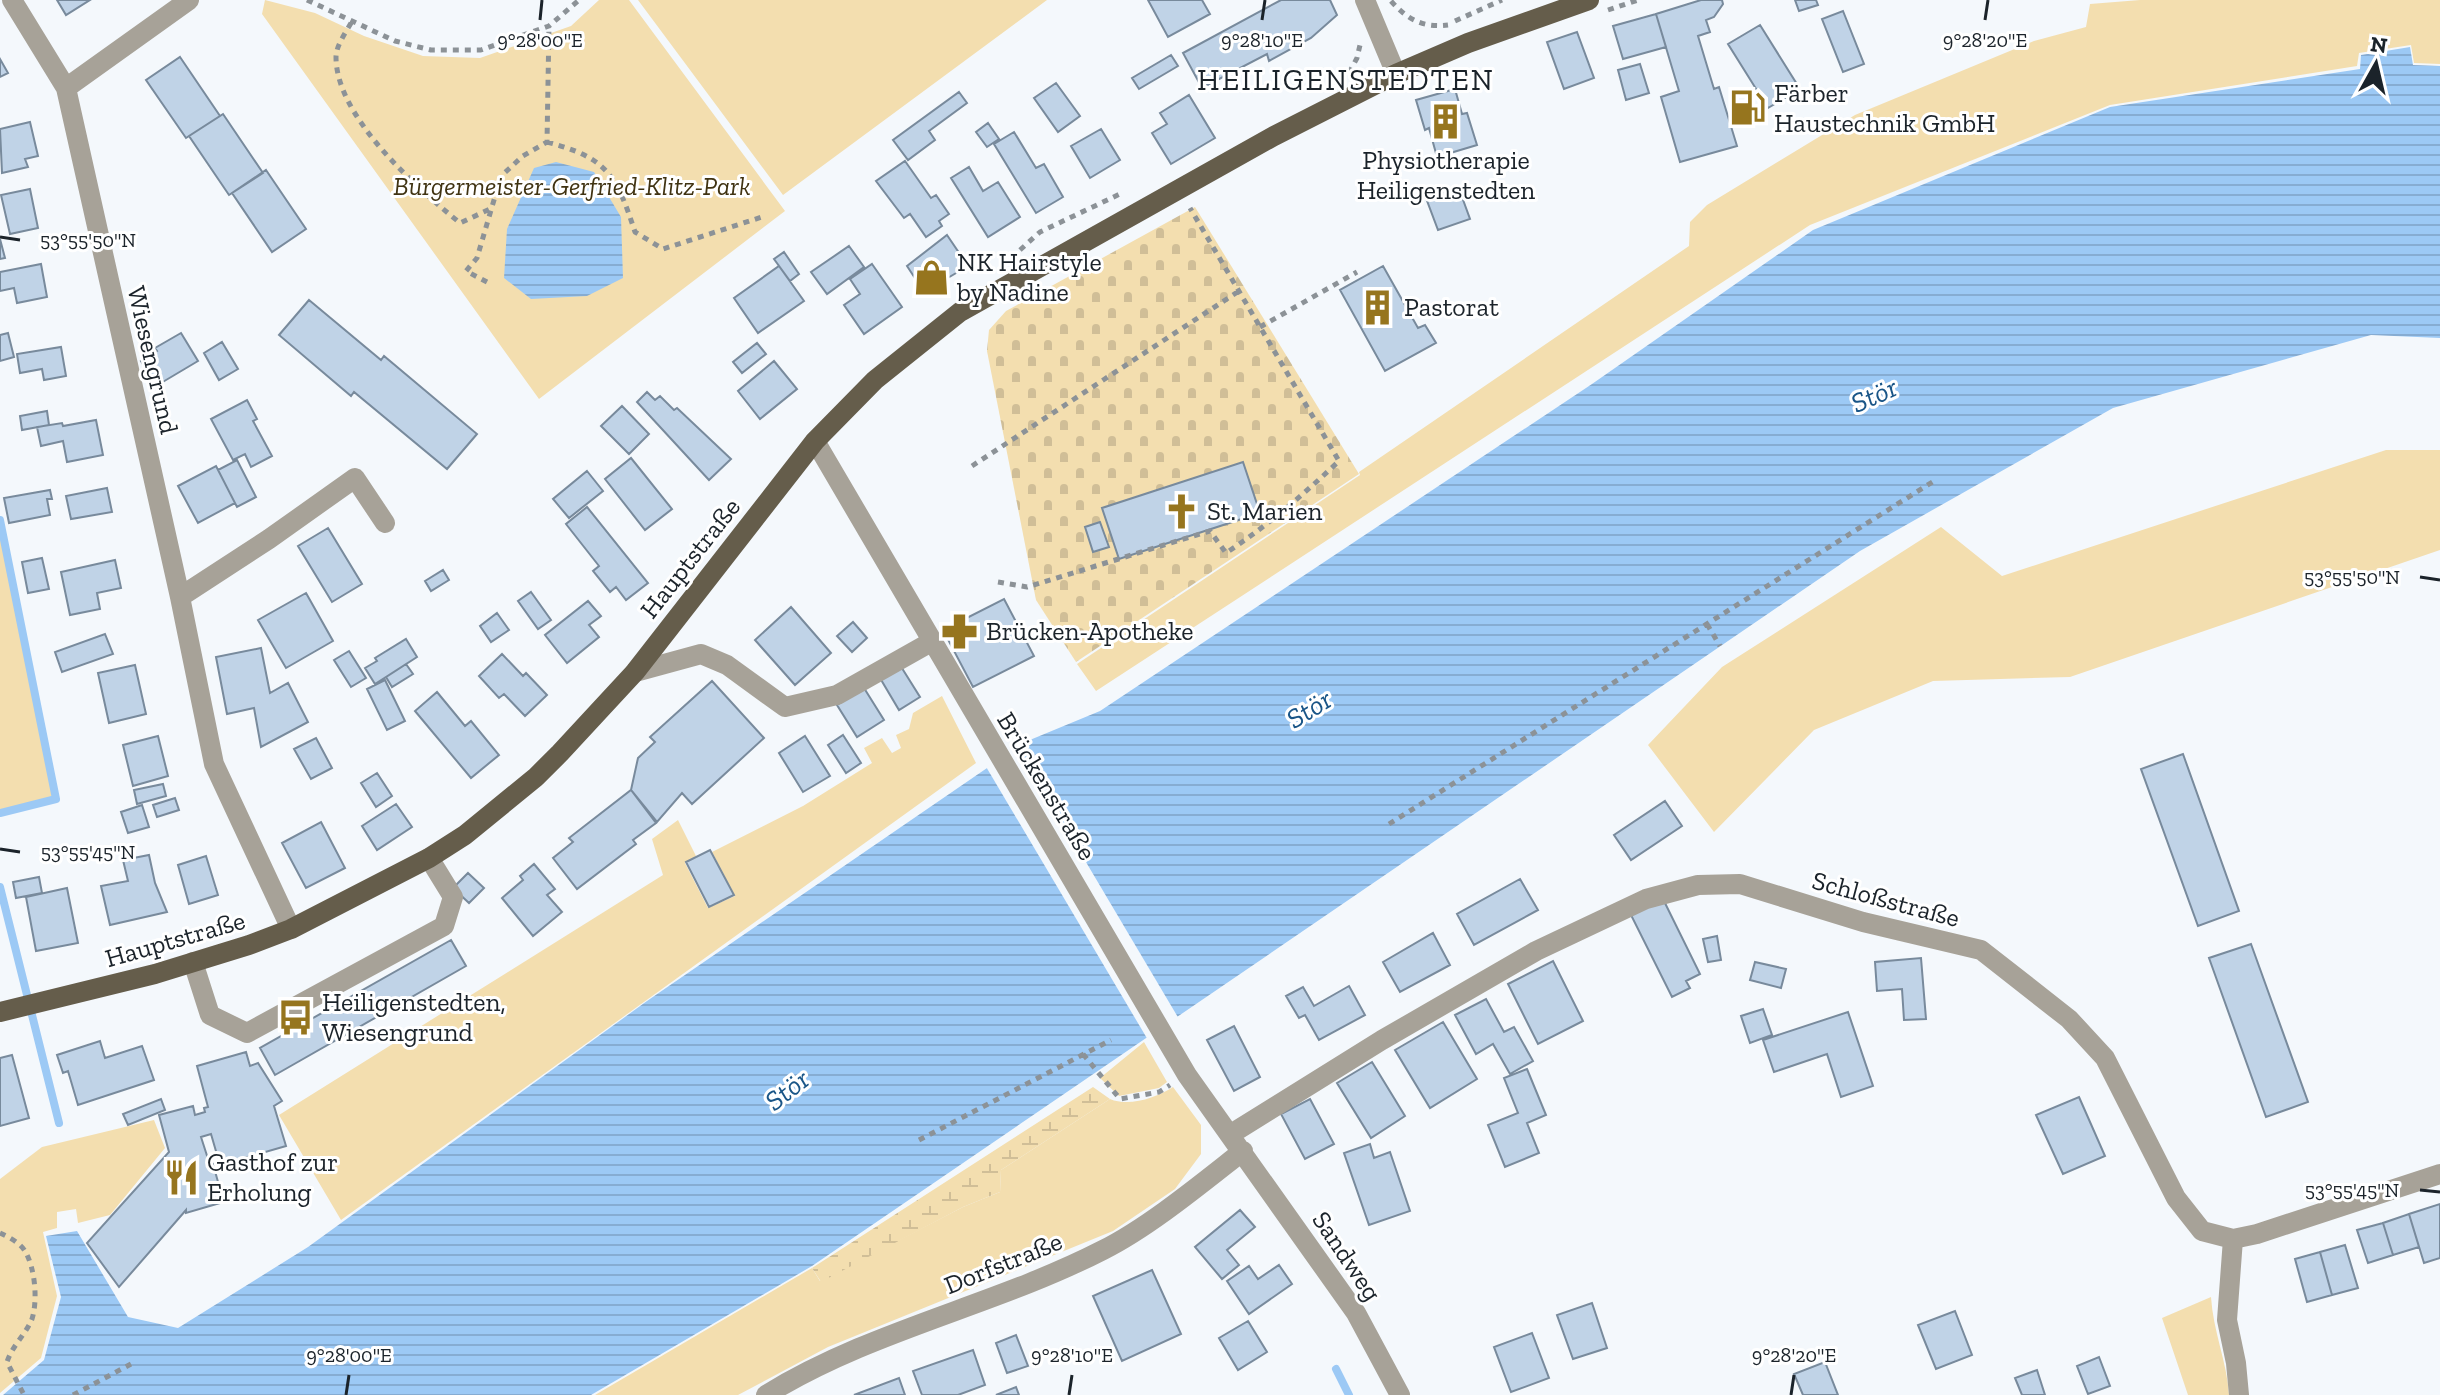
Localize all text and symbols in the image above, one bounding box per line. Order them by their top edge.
north arrow [2336,24,2416,104]
text: 9°28'00"E [497,28,583,52]
text: 9°28'10"E [1221,28,1303,52]
text: 9°28'20"E [1943,28,2027,52]
text: N [2369,30,2389,59]
district label: HEILIGENSTEDTEN [1197,62,1495,98]
place label: Färber Haustechnik GmbH [1774,77,1995,139]
fuel station icon: Färber Haustechnik GmbH [1729,89,1767,127]
building icon: Physiotherapie Heiligenstedten [1427,102,1465,140]
place label: Physiotherapie Heiligenstedten [1357,144,1535,206]
park label: Bürgermeister-Gerfried-Klitz-Park [393,170,751,202]
text: 53°55'50"N [40,228,136,252]
place label: NK Hairstyle by Nadine [956,246,1102,308]
shop icon: NK Hairstyle by Nadine [912,258,950,296]
street label: Wiesengrund [120,283,186,437]
building icon: Pastorat [1359,288,1397,326]
place label: Pastorat [1404,291,1499,323]
water label: Stör [1846,370,1903,420]
street label: Hauptstraße [633,491,747,625]
church icon: St. Marien [1162,492,1200,530]
place label: St. Marien [1207,495,1323,527]
text: 53°55'50"N [2304,565,2400,589]
pharmacy icon: Brücken-Apotheke [941,612,979,650]
place label: Brücken-Apotheke [986,615,1193,647]
water label: Stör [1280,682,1338,736]
street label: Brückenstraße [990,706,1104,866]
text: 53°55'45"N [41,840,136,864]
street label: Schloßstraße [1809,864,1963,934]
street label: Hauptstraße [101,904,249,974]
place label: Heiligenstedten, Wiesengrund [322,986,506,1048]
bus stop icon: Heiligenstedten, Wiesengrund [277,998,315,1036]
water label: Stör [758,1062,816,1118]
place label: Gasthof zur Erholung [207,1146,338,1208]
restaurant icon: Gasthof zur Erholung [162,1158,200,1196]
text: 53°55'45"N [2305,1178,2400,1202]
street label: Sandweg [1305,1205,1389,1307]
street label: Dorfstraße [939,1225,1067,1301]
text: 9°28'00"E [306,1343,392,1367]
text: 9°28'10"E [1031,1343,1113,1367]
text: 9°28'20"E [1752,1343,1836,1367]

